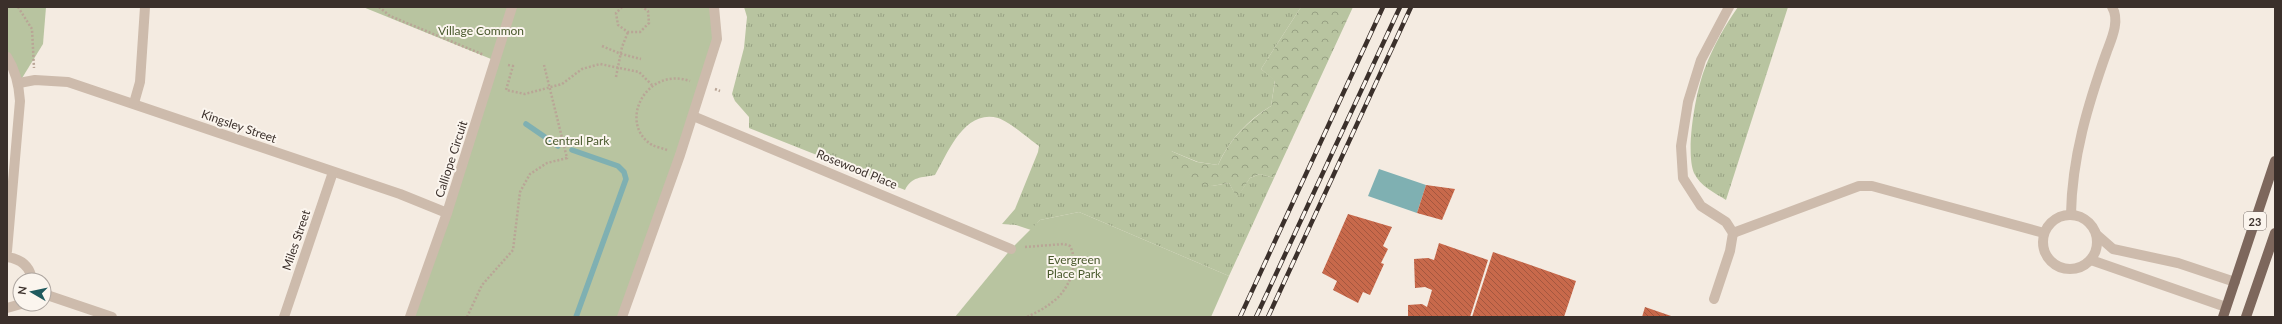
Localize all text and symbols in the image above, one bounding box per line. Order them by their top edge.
park label: Village Common [438,23,524,38]
street label: Kingsley Street [199,106,279,146]
street label: Calliope Circuit [431,118,471,199]
park label: Central Park [545,133,610,148]
street label: Rosewood Place [814,146,900,192]
street label: Miles Street [279,207,314,272]
road number: 23 [2244,212,2266,230]
park label: Evergreen Place Park [1047,252,1102,281]
north arrow [12,272,52,312]
text: N [15,285,29,296]

